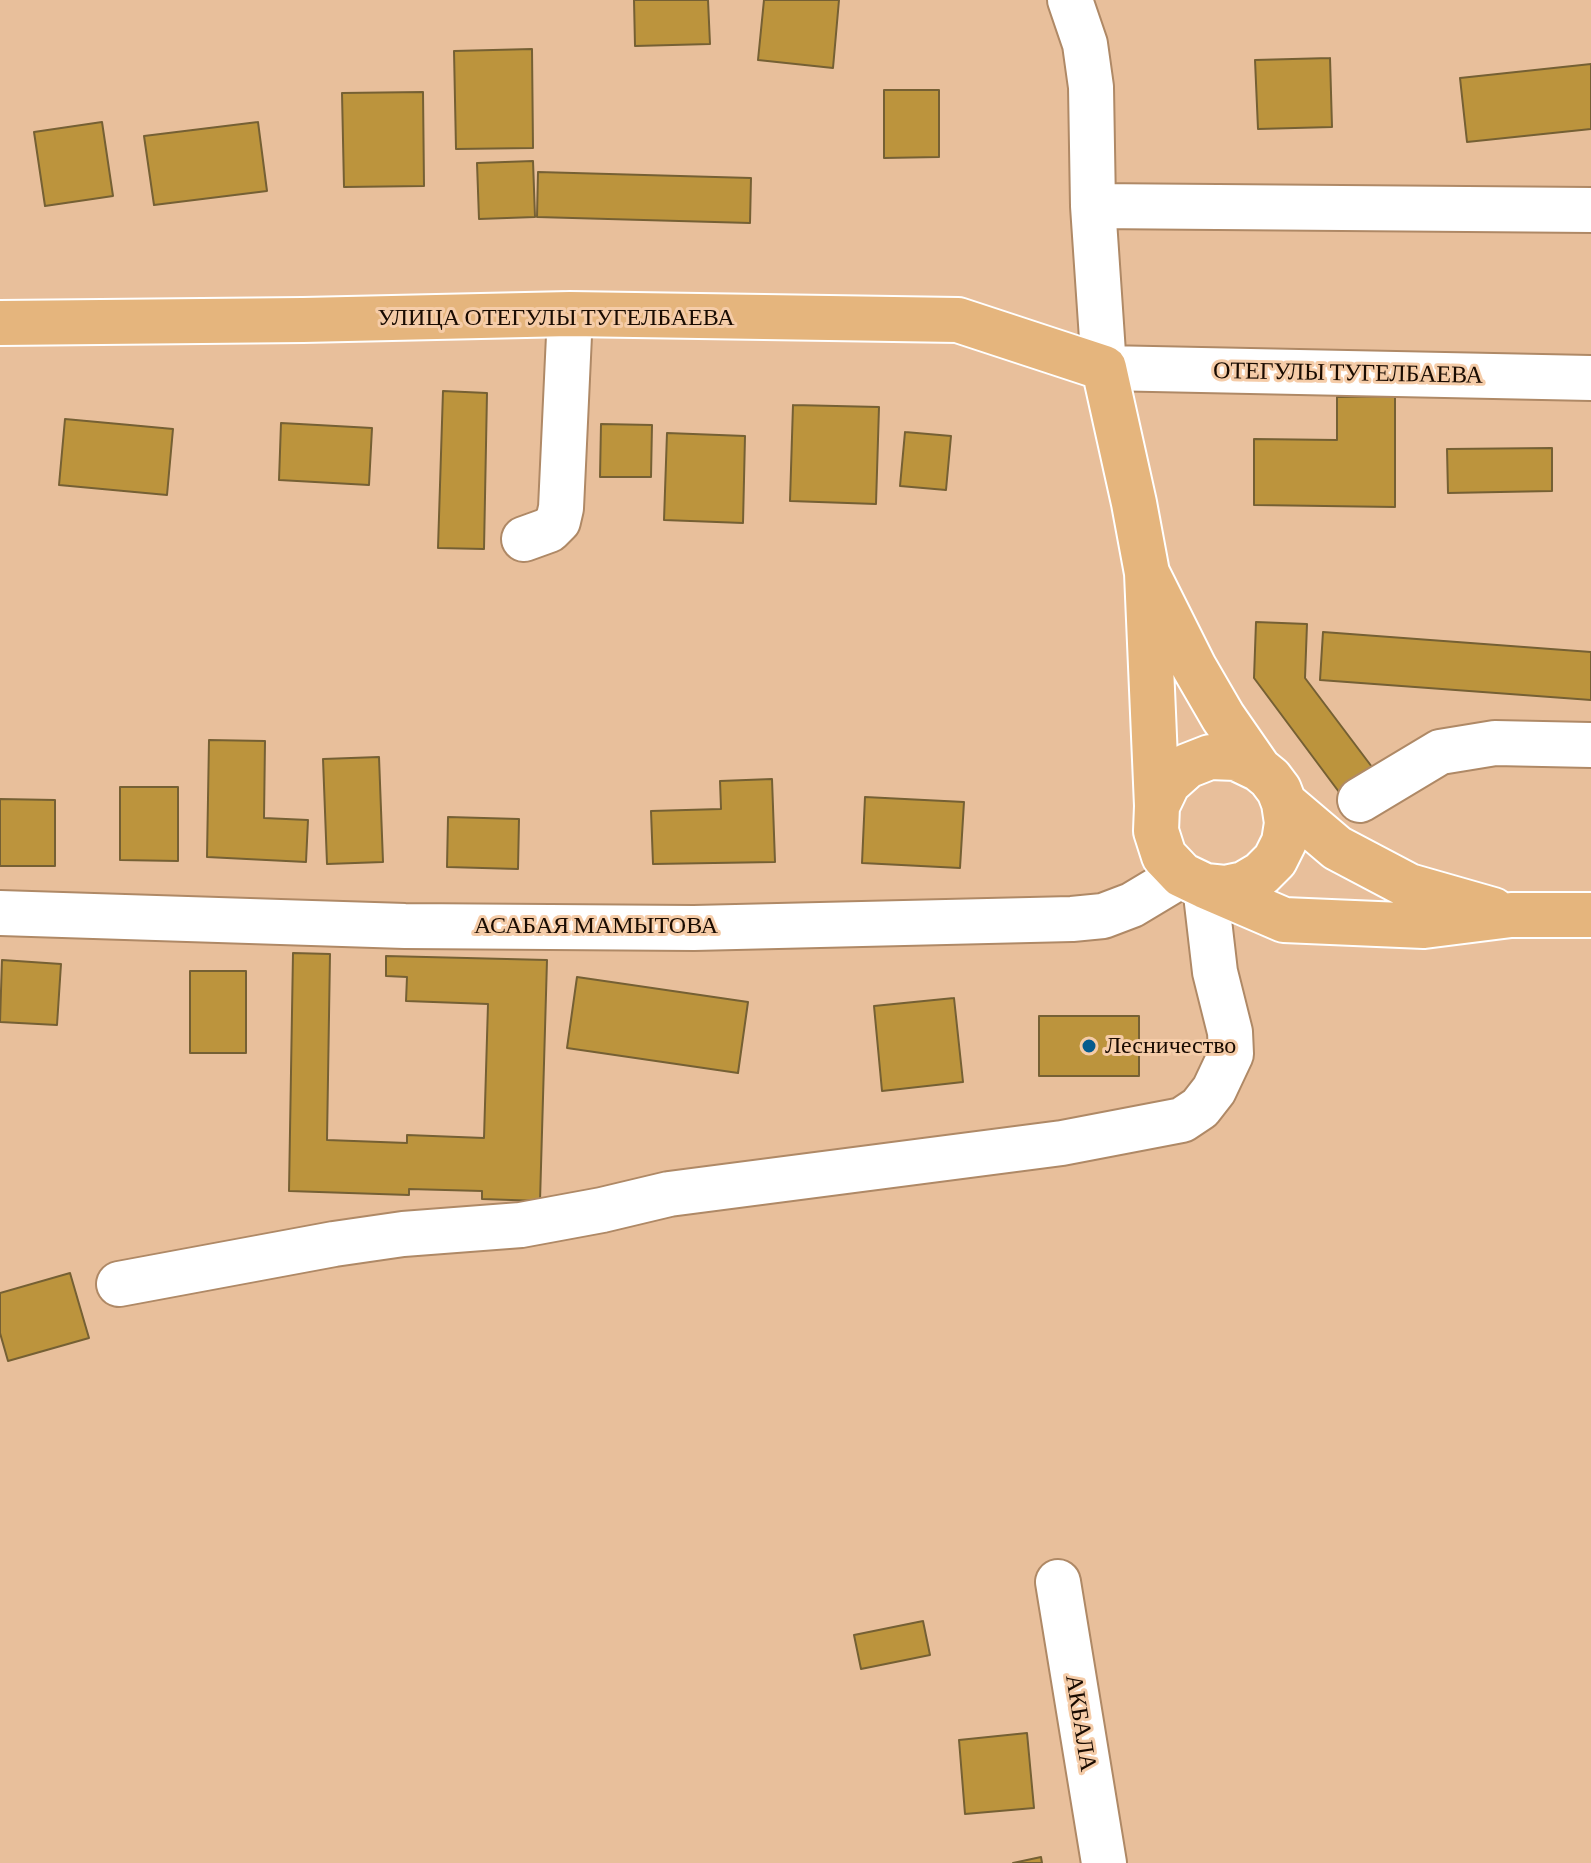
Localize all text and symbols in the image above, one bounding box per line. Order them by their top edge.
street label: УЛИЦА ОТЕГУЛЫ ТУГЕЛБАЕВА [377,304,735,332]
street label: ОТЕГУЛЫ ТУГЕЛБАЕВА [1213,356,1483,390]
street label: АСАБАЯ МАМЫТОВА [474,912,718,940]
place label: Лесничество [1105,1032,1236,1060]
marker: Лесничество [1080,1037,1098,1055]
street label: АКБАЛА [1059,1672,1103,1774]

